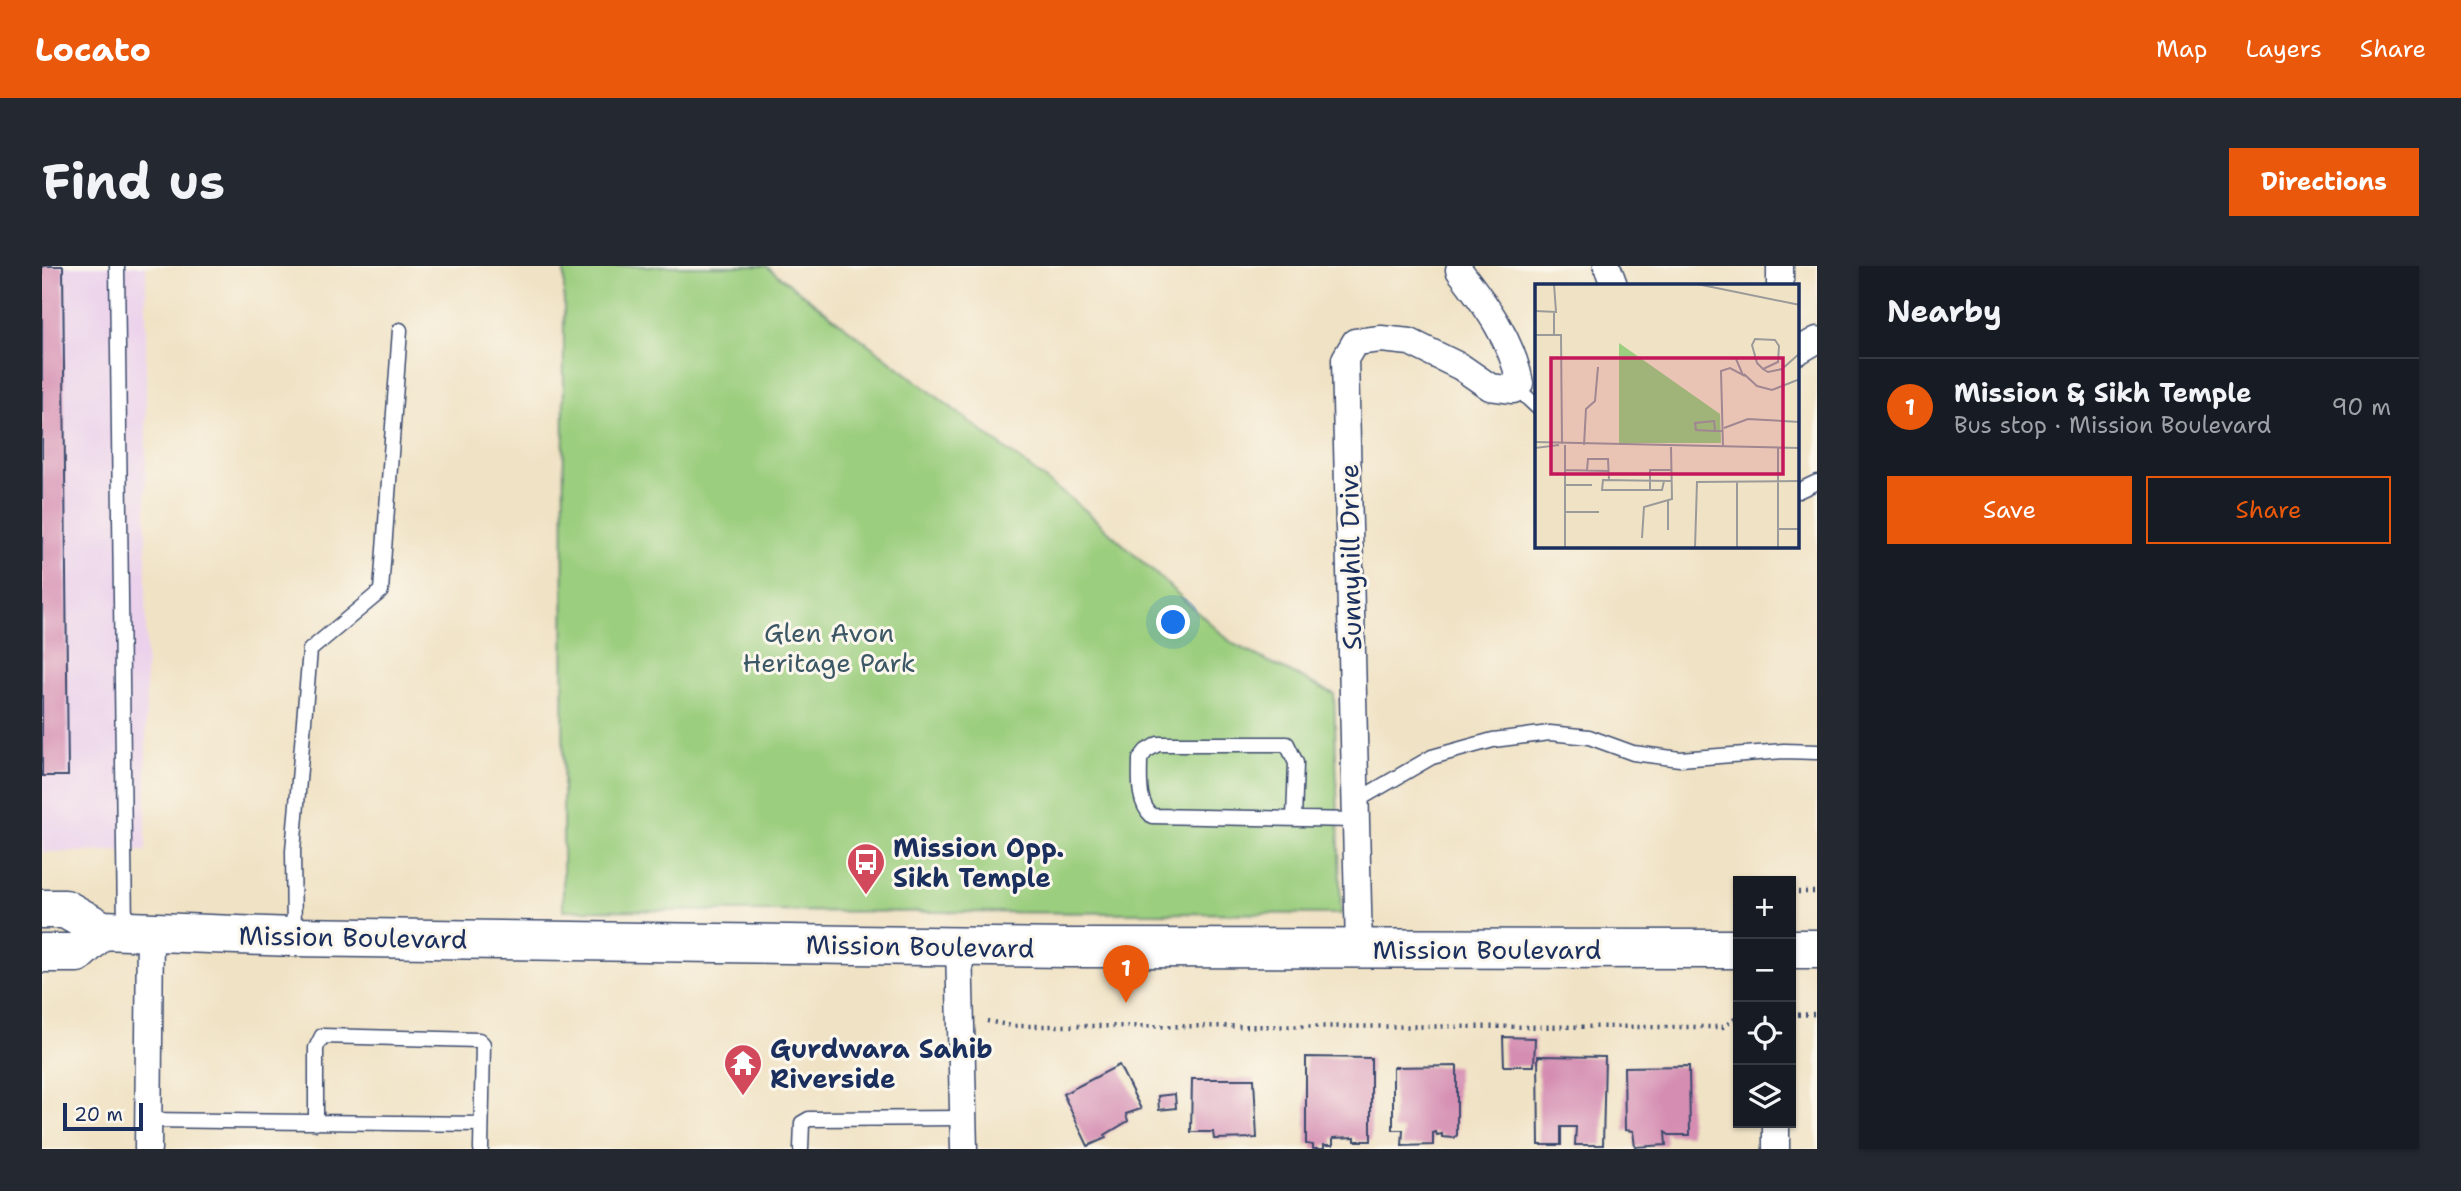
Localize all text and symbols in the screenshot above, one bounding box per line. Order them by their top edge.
text: Locato [35,27,151,72]
text: Map [2156,33,2207,65]
text: Layers [2245,33,2322,65]
text: Share [2360,33,2426,65]
button: Directions [2229,148,2419,216]
text: Find us [42,149,225,215]
inset map [1535,284,1800,548]
text: Nearby [1887,291,2002,332]
text: Mission & Sikh Temple [1954,375,2252,410]
text: 1 [1905,392,1915,422]
text: 90 m [2331,392,2391,422]
text: Bus stop · Mission Boulevard [1954,410,2271,440]
street label: Sunnyhill Drive [1331,463,1369,651]
button: Save [1887,476,2132,544]
button: Share [2146,476,2391,544]
your location [1156,605,1190,639]
park label: Glen Avon Heritage Park [742,615,916,680]
place label: Mission Opp. Sikh Temple [893,830,1064,895]
bus stop icon: Mission Opp. Sikh Temple [845,841,887,896]
map controls [1733,876,1796,1128]
button: + [1733,876,1796,939]
street label: Mission Boulevard [238,918,468,956]
street label: Mission Boulevard [805,927,1035,965]
street label: Mission Boulevard [1373,932,1601,967]
button: − [1733,939,1796,1002]
pin: 1 [1103,945,1149,1003]
button: locate [1733,1002,1796,1065]
place label: Gurdwara Sahib Riverside [770,1031,993,1096]
temple icon: Gurdwara Sahib Riverside [722,1042,764,1097]
button: layers [1733,1065,1796,1128]
scale bar [63,1100,144,1132]
text: 20 m [74,1102,123,1127]

